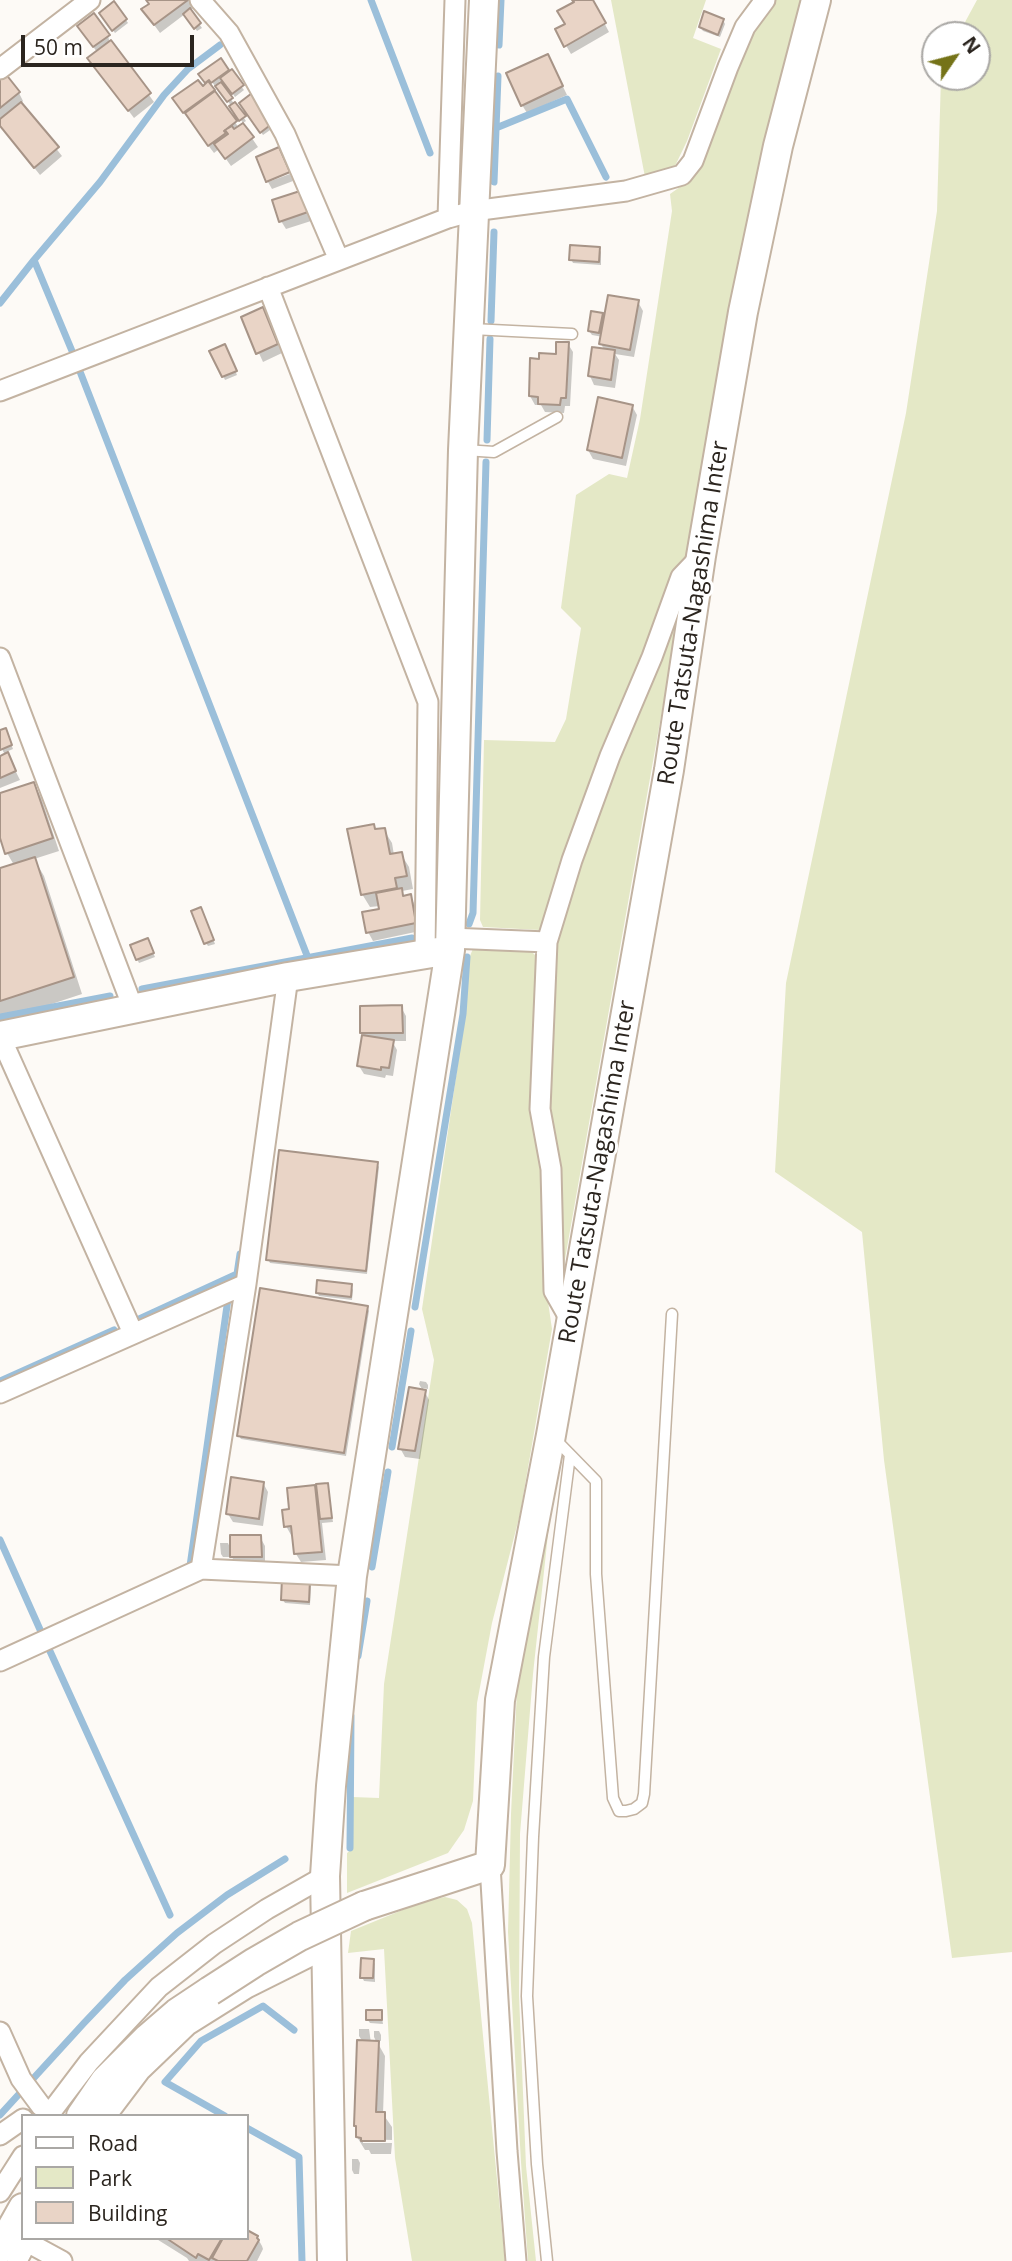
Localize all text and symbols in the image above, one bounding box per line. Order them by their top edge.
scale bar [24,21,198,65]
north arrow [921,21,991,91]
text: N [956,31,987,59]
text: 50 m [34,33,83,61]
street label: Route Tatsuta-Nagashima Inter [653,439,735,787]
street label: Route Tatsuta-Nagashima Inter [554,998,642,1346]
legend [21,2114,248,2240]
text: Road [88,2129,138,2157]
text: Park [88,2164,132,2192]
text: Building [88,2199,167,2227]

